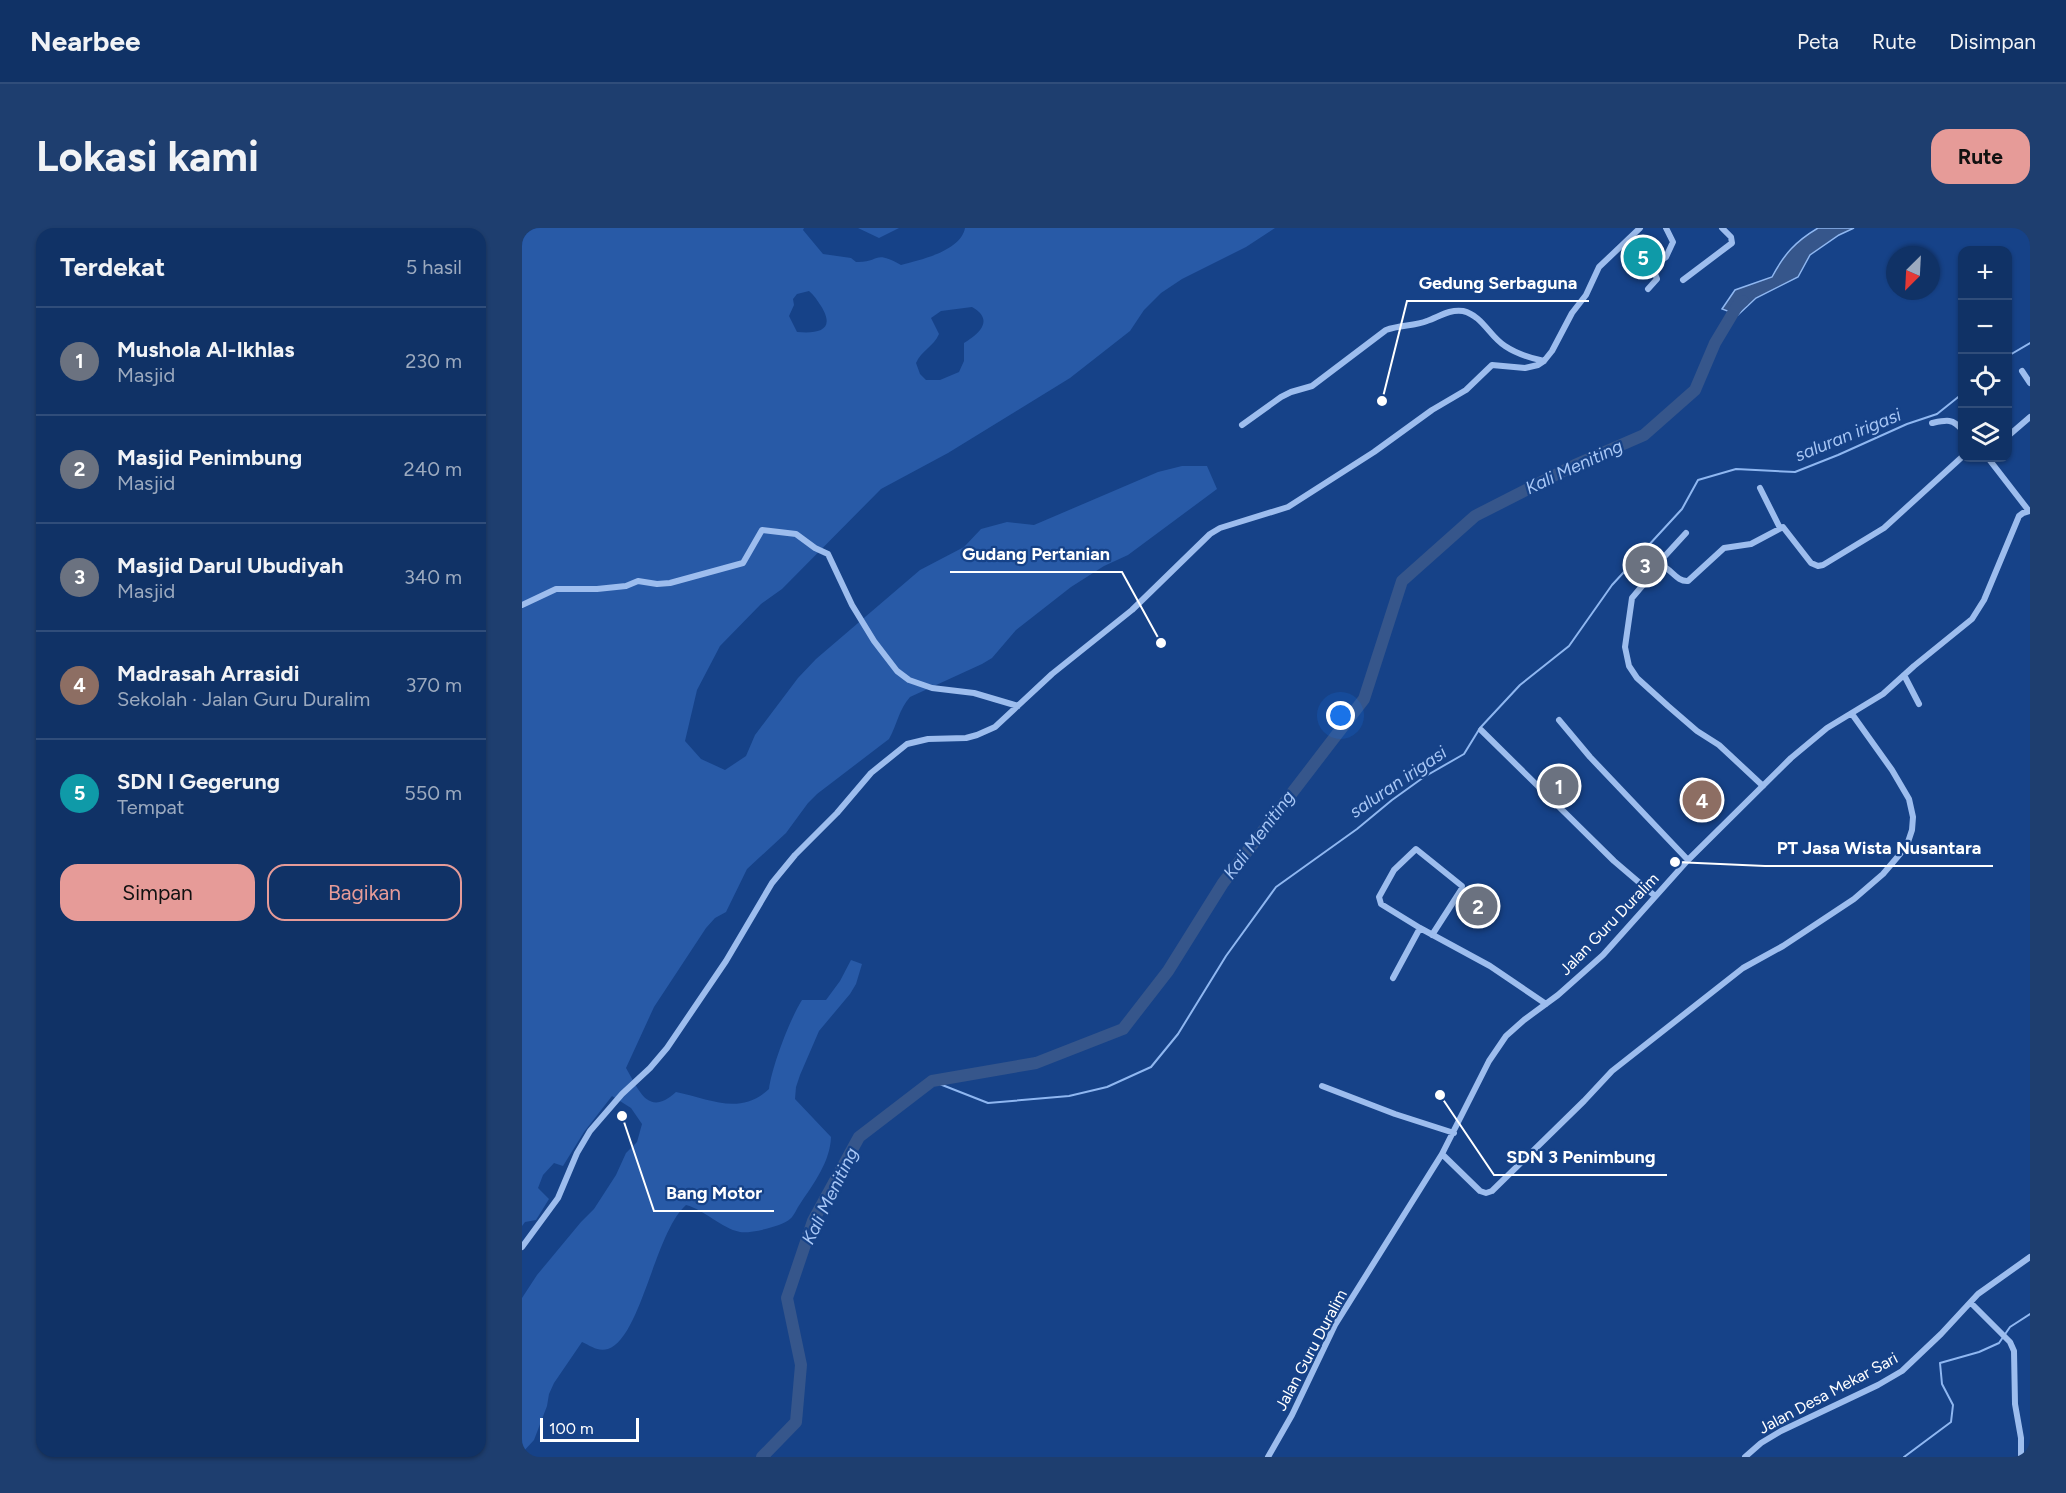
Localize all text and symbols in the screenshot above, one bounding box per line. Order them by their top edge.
text: Nearbee [30,24,140,58]
text: Peta [1797,29,1839,54]
text: Rute [1872,29,1916,54]
text: Disimpan [1949,29,2036,54]
button: Rute [1931,129,2030,184]
text: Lokasi kami [36,131,259,182]
pin: 5 [1624,234,1662,279]
north arrow [1886,246,1940,300]
map controls [1958,246,2012,462]
button: + [1958,246,2012,300]
text: Terdekat [60,251,165,283]
text: 5 hasil [406,255,462,279]
callout: Gedung Serbaguna [1407,265,1589,301]
text: Gedung Serbaguna [1419,272,1577,294]
button: − [1958,300,2012,354]
text: Mushola Al-Ikhlas [117,336,295,363]
text: 1 [75,349,84,373]
text: 230 m [405,349,462,373]
button: locate [1958,354,2012,408]
text: Masjid [117,363,175,387]
water label: saluran irigasi [1792,403,1905,466]
button: layers [1958,408,2012,462]
water label: Kali Meniting [1522,435,1627,499]
text: Masjid Penimbung [117,444,302,471]
text: 2 [74,457,85,481]
text: 240 m [404,457,462,481]
text: Masjid [117,471,175,495]
callout: Gudang Pertanian [950,536,1122,572]
pin: 3 [1626,542,1664,588]
text: Gudang Pertanian [962,543,1110,565]
text: Masjid Darul Ubudiyah [117,552,343,579]
text: 3 [74,565,85,589]
text: 340 m [404,565,462,589]
text: Masjid [117,579,175,603]
text: Madrasah Arrasidi [117,660,299,687]
text: 4 [73,673,86,697]
text: 370 m [406,673,462,697]
text: Sekolah · Jalan Guru Duralim [117,687,370,711]
your location [1326,701,1355,730]
water label: saluran irigasi [1345,741,1451,823]
pin: 1 [1540,764,1578,808]
text: SDN I Gegerung [117,768,280,795]
pin: 4 [1682,778,1722,822]
text: 5 [74,781,85,805]
text: 550 m [404,781,462,805]
water label: Kali Meniting [1219,786,1300,884]
text: Tempat [117,795,184,819]
callout: PT Jasa Wista Nusantara [1765,830,1993,866]
text: PT Jasa Wista Nusantara [1777,837,1981,859]
button: Simpan [60,864,255,921]
button: Bagikan [267,864,462,921]
street label: Jalan Guru Duralim [1555,869,1663,979]
pin: 2 [1458,884,1498,928]
callout: SDN 3 Penimbung [1494,1139,1667,1175]
water label: Kali Meniting [797,1144,863,1248]
text: SDN 3 Penimbung [1506,1146,1656,1168]
callout: Bang Motor [654,1175,774,1211]
text: Bang Motor [666,1182,762,1204]
street label: Jalan Guru Duralim [1271,1286,1351,1414]
street label: Jalan Desa Mekar Sari [1755,1348,1901,1438]
scale bar [540,1415,639,1442]
text: 100 m [549,1419,594,1438]

